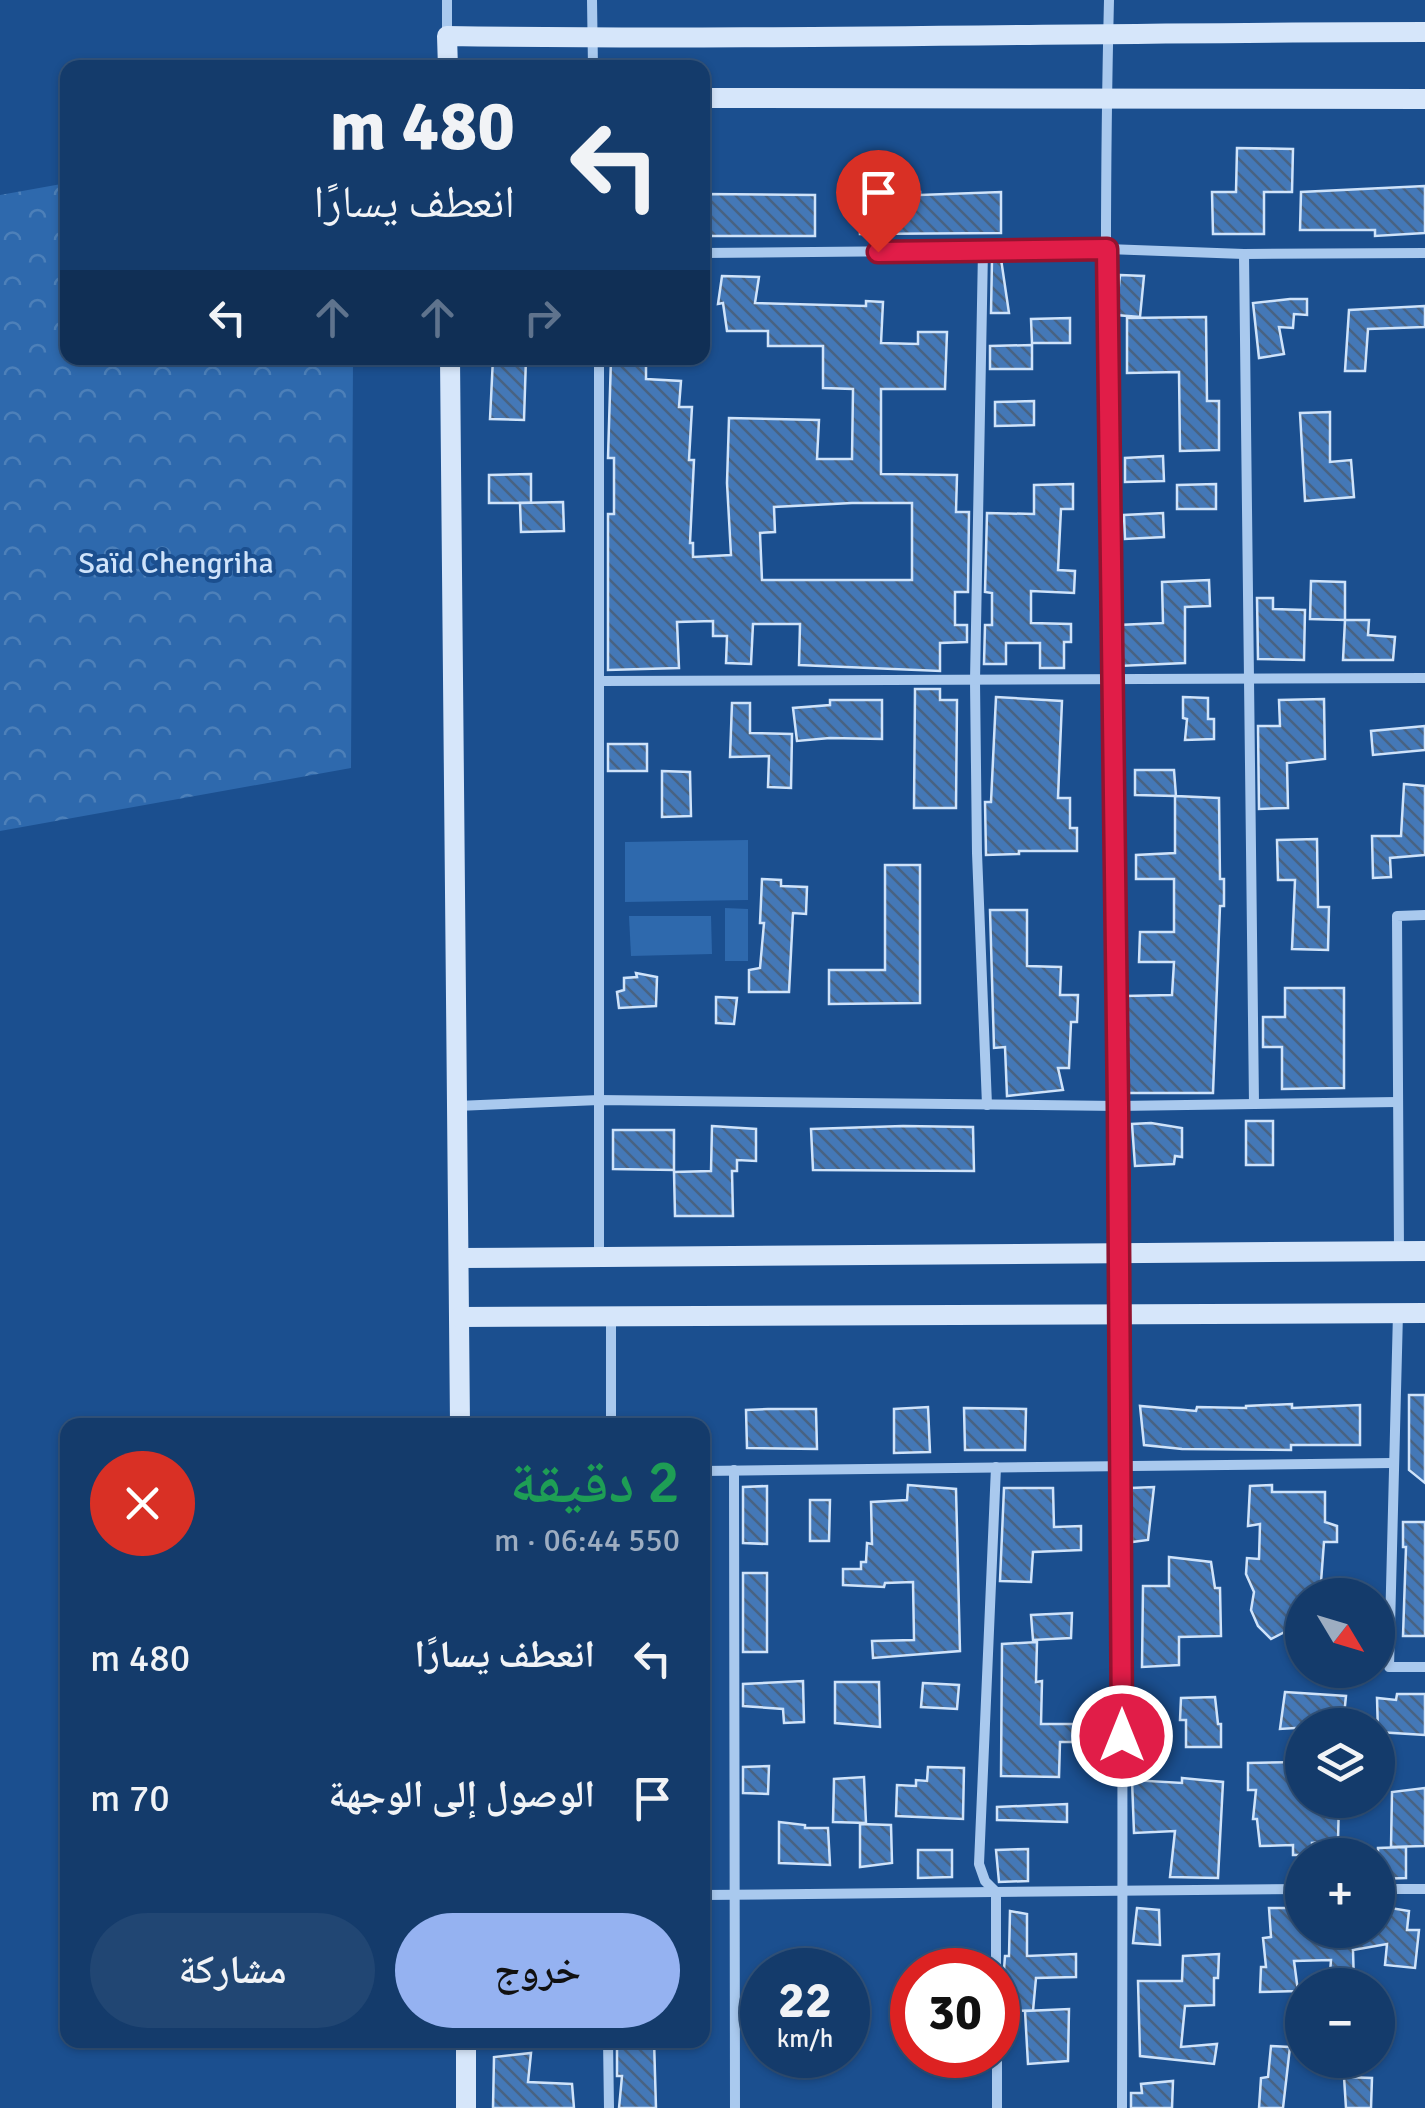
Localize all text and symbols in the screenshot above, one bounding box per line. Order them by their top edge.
text: 480 m [330,83,515,169]
icon: left [550,100,680,230]
pin [836,150,921,253]
icon: arrive [851,165,906,220]
text: انعطف يسارًا [314,175,515,230]
icon: left [200,290,255,345]
icon: ahead [305,290,360,345]
icon: ahead [410,290,465,345]
icon: right [515,290,570,345]
park label: Saïd Chengriha [78,545,274,582]
text: 2 دقيقة [510,1446,680,1520]
button: close [90,1451,195,1556]
text: 550 m · 06:44 [494,1521,680,1560]
north arrow [1285,1578,1395,1688]
map controls [1285,1578,1395,2078]
text: انعطف يسارًا [414,1631,595,1678]
icon: left [625,1631,680,1686]
text: 480 m [90,1635,190,1682]
position arrow [1070,1684,1174,1788]
button: layers [1285,1708,1395,1818]
text: الوصول إلى الوجهة [328,1771,595,1818]
icon: arrive [625,1771,680,1826]
text: 70 m [90,1775,170,1822]
button: + [1285,1838,1395,1948]
button: مشاركة [90,1913,375,2028]
button: خروج [395,1913,680,2028]
speed limit sign: 30 [890,1948,1020,2078]
button: − [1285,1968,1395,2078]
text: 22 [778,1970,832,2032]
text: km/h [777,2023,833,2054]

